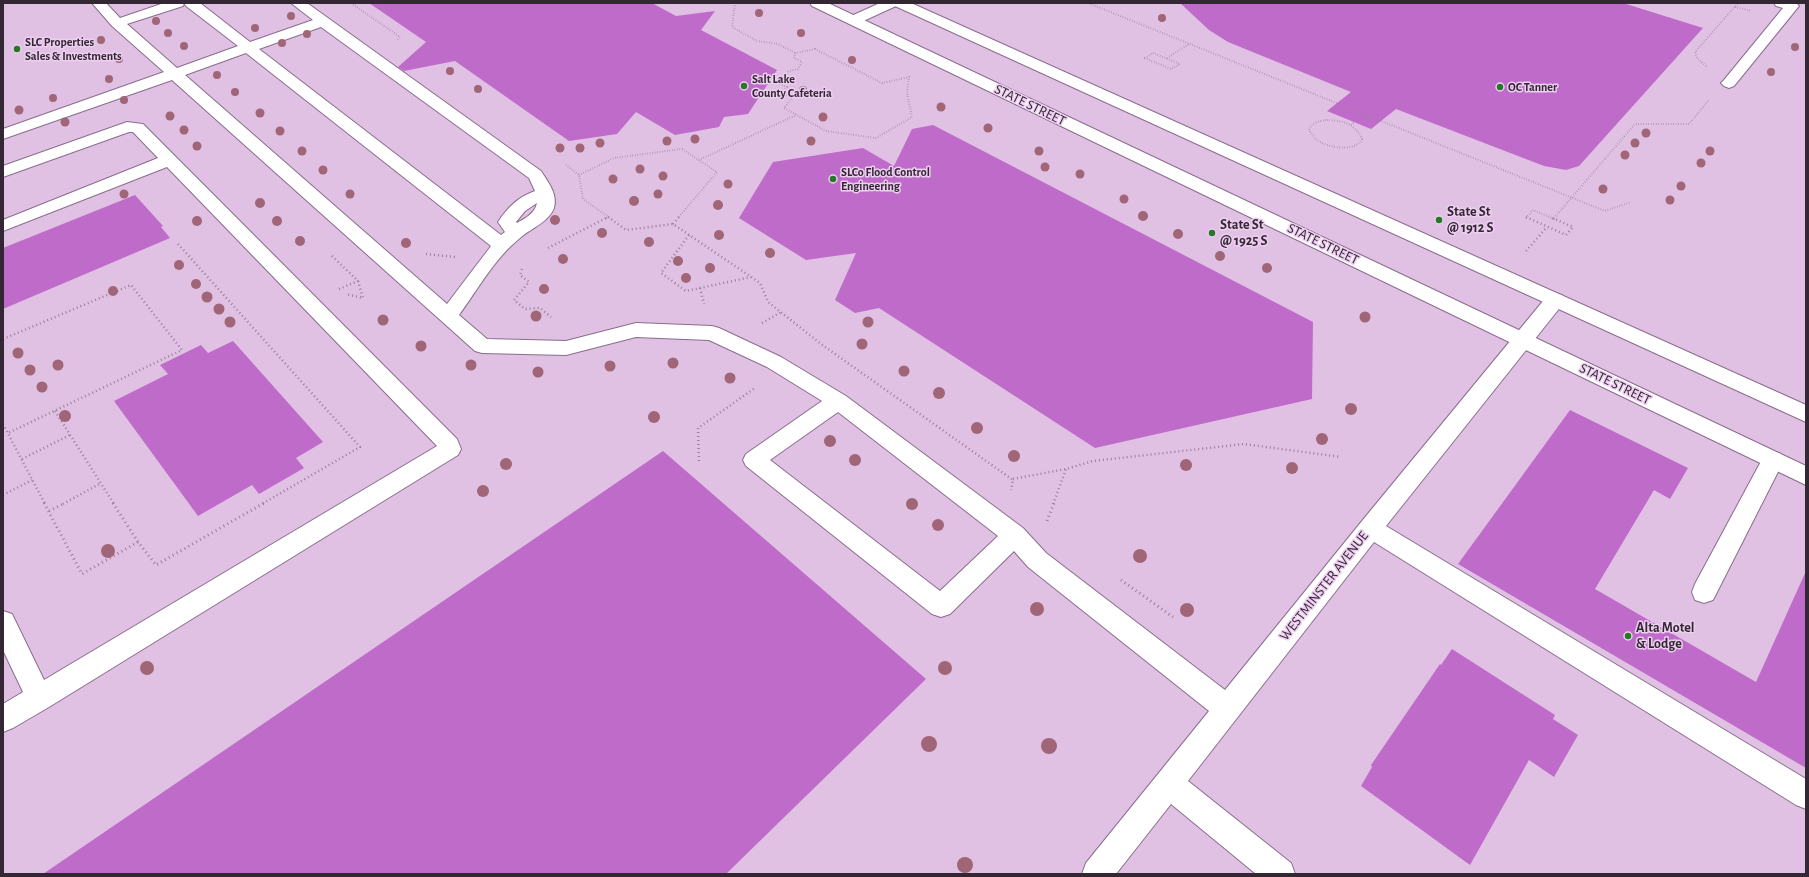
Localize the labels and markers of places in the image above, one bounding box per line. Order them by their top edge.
place label: SLC Properties Sales & Investments [25,35,122,63]
marker: SLC Properties Sales & Investments [12,44,22,54]
place label: Salt Lake County Cafeteria [752,72,832,100]
place label: OC Tanner [1508,80,1557,94]
marker: Salt Lake County Cafeteria [739,81,749,91]
marker: OC Tanner [1495,82,1505,92]
place label: SLCo Flood Control Engineering [841,165,930,193]
marker: SLCo Flood Control Engineering [828,174,838,184]
place label: State St @ 1912 S [1447,204,1493,236]
marker: State St @ 1912 S [1434,215,1444,225]
place label: State St @ 1925 S [1220,217,1267,250]
marker: State St @ 1925 S [1207,228,1217,238]
place label: Alta Motel & Lodge [1636,620,1695,652]
marker: Alta Motel & Lodge [1623,631,1633,641]

